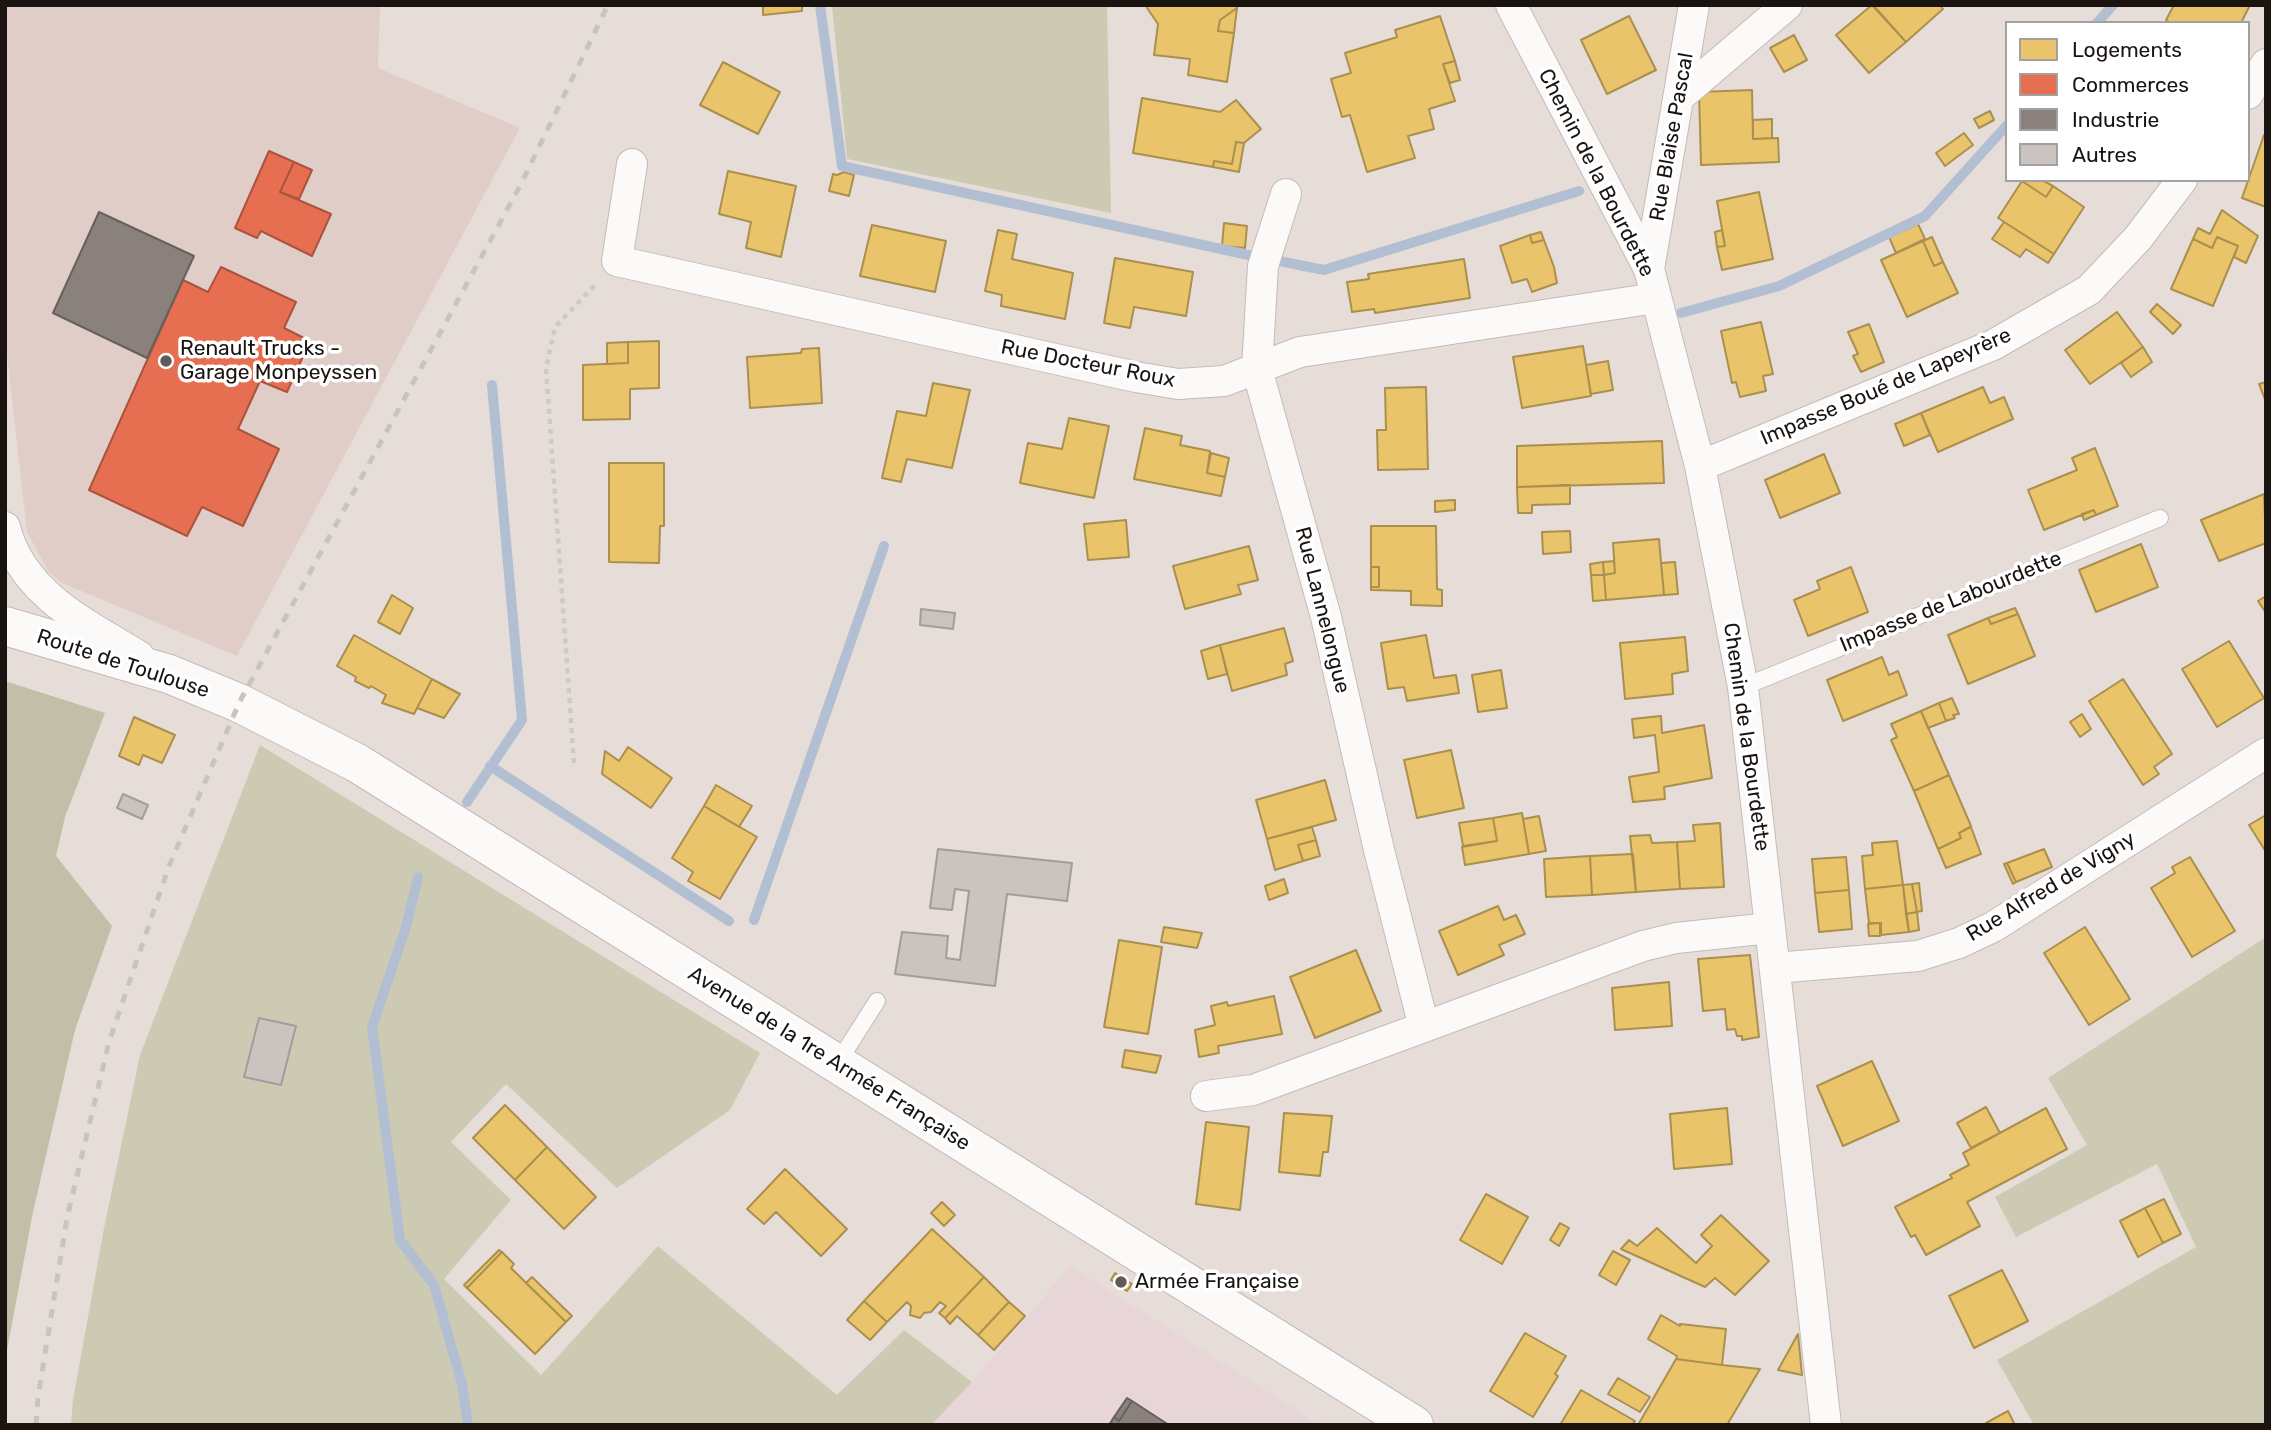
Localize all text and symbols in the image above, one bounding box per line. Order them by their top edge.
legend [2005,21,2250,182]
text: Logements [2072,37,2182,62]
street label: Rue Blaise Pascal [1645,51,1699,223]
street label: Chemin de la Bourdette [1533,65,1659,281]
text: Commerces [2072,72,2189,97]
text: Industrie [2072,107,2159,132]
text: Autres [2072,142,2137,167]
street label: Impasse Boué de Lapeyrère [1757,323,2015,451]
street label: Rue Docteur Roux [999,335,1177,393]
place label: Renault Trucks - Garage Monpeyssen [180,336,377,386]
marker: Renault Trucks - Garage Monpeyssen [158,353,174,369]
street label: Rue Lannelongue [1289,524,1355,696]
street label: Impasse de Labourdette [1836,546,2066,658]
street label: Chemin de la Bourdette [1718,621,1774,853]
street label: Route de Toulouse [34,624,212,704]
street label: Rue Alfred de Vigny [1962,827,2140,947]
street label: Avenue de la 1re Armée Française [683,961,975,1157]
place label: Armée Française [1135,1269,1299,1295]
marker: Armée Française [1113,1274,1129,1290]

